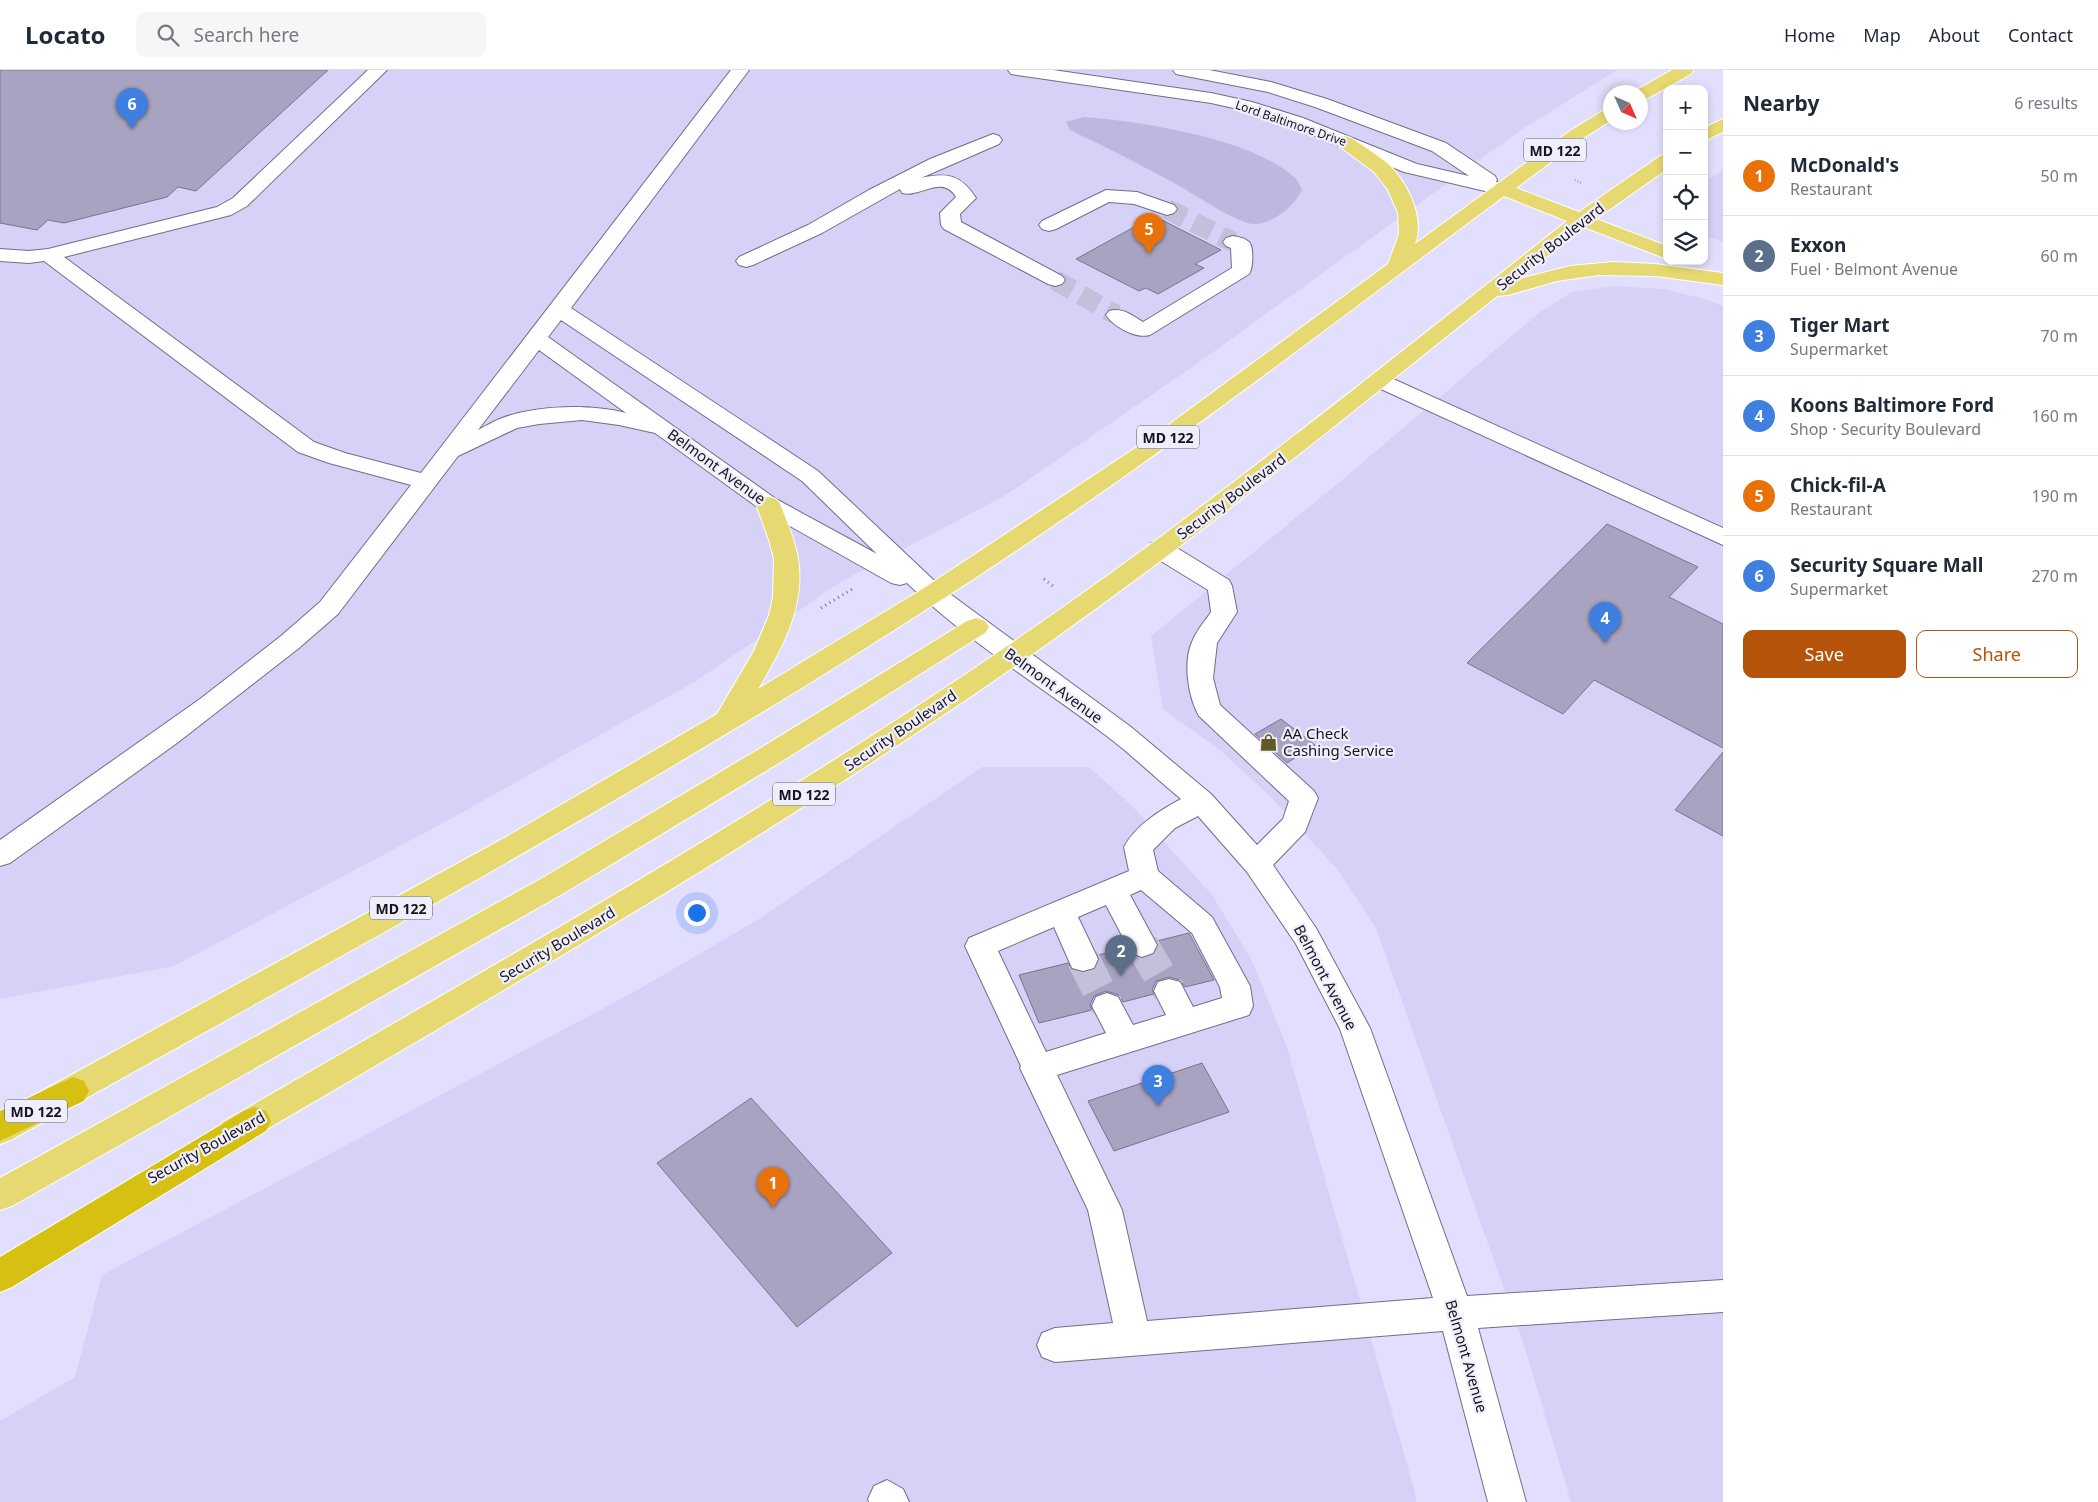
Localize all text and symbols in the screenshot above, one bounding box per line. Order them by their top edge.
search box [136,12,486,57]
text: Locato [25,18,106,51]
icon: search [154,21,182,49]
text: Search here [194,22,299,48]
text: Home [1784,23,1835,47]
text: Map [1863,23,1901,47]
text: About [1929,23,1980,47]
text: Contact [2008,23,2073,47]
north arrow [1603,85,1648,130]
map controls [1663,85,1708,265]
button: + [1663,85,1708,130]
pin: 6 [116,88,148,129]
text: Nearby [1743,89,1819,117]
text: 6 results [2014,92,2078,114]
street label: Lord Baltimore Drive [1233,96,1349,150]
button: − [1663,130,1708,175]
road number: MD 122 [1524,138,1586,162]
text: McDonald's [1790,152,1899,178]
text: 1 [1754,165,1764,187]
text: 50 m [2041,165,2078,187]
button: locate [1663,175,1708,220]
text: Restaurant [1790,178,1872,200]
street label: Security Boulevard [1492,198,1608,294]
pin: 5 [1133,213,1165,254]
button: layers [1663,220,1708,265]
text: Exxon [1790,232,1846,258]
text: 2 [1754,245,1764,267]
text: 60 m [2041,245,2078,267]
text: Fuel · Belmont Avenue [1790,258,1958,280]
text: Tiger Mart [1790,312,1889,338]
text: 3 [1754,325,1764,347]
text: 70 m [2041,325,2078,347]
text: Supermarket [1790,338,1888,360]
text: Koons Baltimore Ford [1790,392,1994,418]
text: 4 [1754,405,1764,427]
text: 160 m [2031,405,2078,427]
text: Shop · Security Boulevard [1790,418,1981,440]
street label: Belmont Avenue [664,424,770,508]
road number: MD 122 [1137,426,1199,448]
street label: Security Boulevard [1172,448,1290,544]
text: Chick-fil-A [1790,472,1886,498]
text: 5 [1754,485,1764,507]
text: 190 m [2031,485,2078,507]
text: Restaurant [1790,498,1872,520]
text: Security Square Mall [1790,552,1983,578]
text: 6 [1754,565,1764,587]
text: 270 m [2031,565,2078,587]
text: Supermarket [1790,578,1888,600]
pin: 4 [1589,602,1621,643]
button: Save [1743,630,1906,678]
button: Share [1916,630,2078,678]
street label: Belmont Avenue [1001,643,1107,727]
street label: Security Boulevard [840,685,960,775]
place label: AA Check Cashing Service [1283,723,1394,760]
shop icon: AA Check Cashing Service [1259,732,1279,752]
road number: MD 122 [773,782,835,806]
road number: MD 122 [370,896,432,920]
your location [684,900,710,926]
street label: Security Boulevard [495,902,619,986]
street label: Belmont Avenue [1290,921,1362,1033]
pin: 2 [1105,935,1137,976]
pin: 3 [1142,1065,1174,1106]
road number: MD 122 [5,1100,67,1122]
street label: Security Boulevard [144,1106,268,1188]
pin: 1 [757,1167,789,1208]
street label: Belmont Avenue [1441,1297,1493,1415]

